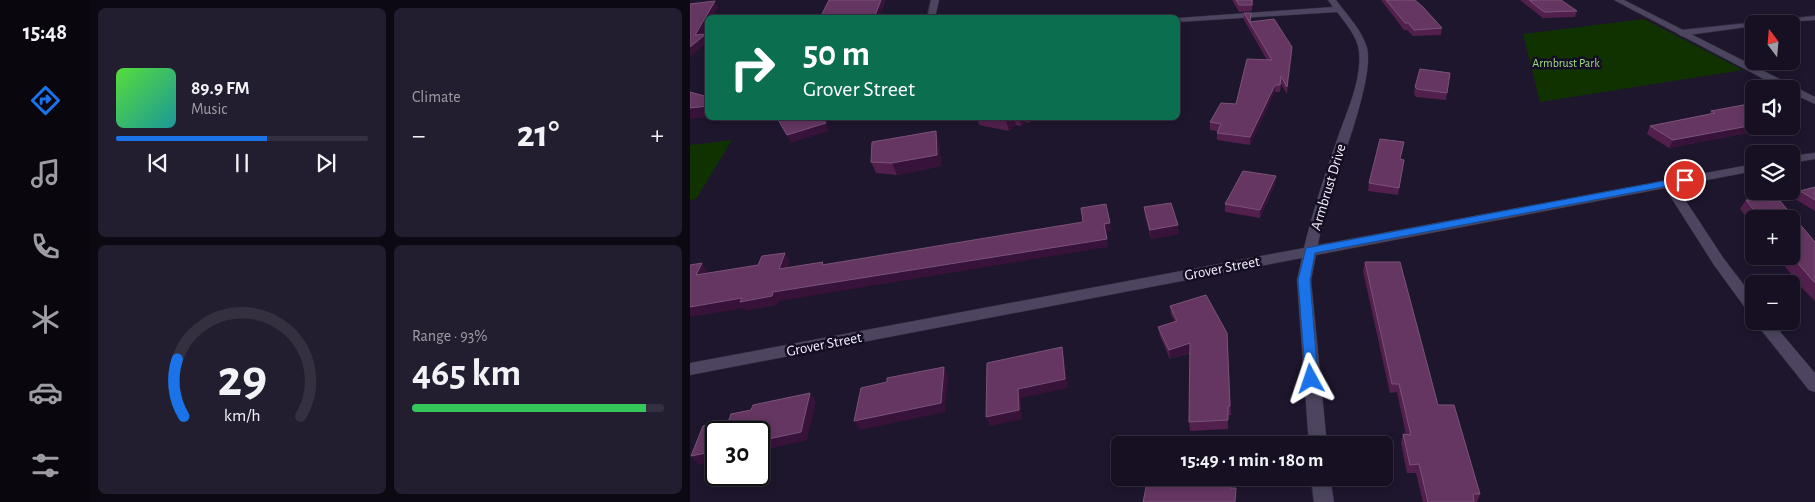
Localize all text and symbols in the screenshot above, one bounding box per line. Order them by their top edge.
north arrow [1745,15,1800,70]
map controls [1745,15,1800,330]
text: 15:48 [23,21,67,43]
icon: right [720,35,785,100]
text: 50 m [803,37,870,72]
park label: Armbrust Park [1532,57,1600,69]
text: Grover Street [803,78,915,100]
text: 89.9 FM [191,79,250,98]
button: sound [1745,80,1800,135]
icon: directions [28,83,63,118]
text: Climate [412,89,461,105]
text: Music [191,101,227,117]
text: 21° [517,116,559,154]
text: − [412,122,425,150]
text: + [651,122,664,150]
street label: Armbrust Drive [1308,142,1349,232]
button: layers [1745,145,1800,200]
icon: previous [144,149,172,177]
icon: pause [228,149,256,177]
icon: next [312,149,340,177]
icon: music [28,156,63,191]
pin [1664,159,1706,201]
icon: arrive [1671,166,1699,194]
button: + [1745,210,1800,265]
icon: phone [28,229,63,264]
street label: Grover Street [1183,254,1261,283]
button: − [1745,275,1800,330]
icon: climate [28,302,63,337]
text: Range · 93% [412,328,487,344]
street label: Grover Street [785,330,863,359]
position arrow [1284,352,1336,404]
text: 29 [217,353,267,405]
text: 465 km [412,355,521,393]
icon: car [28,375,63,410]
text: km/h [224,407,260,425]
speed limit sign: 30 [705,421,770,486]
icon: filters [28,448,63,483]
text: 15:49 · 1 min · 180 m [1181,451,1323,470]

